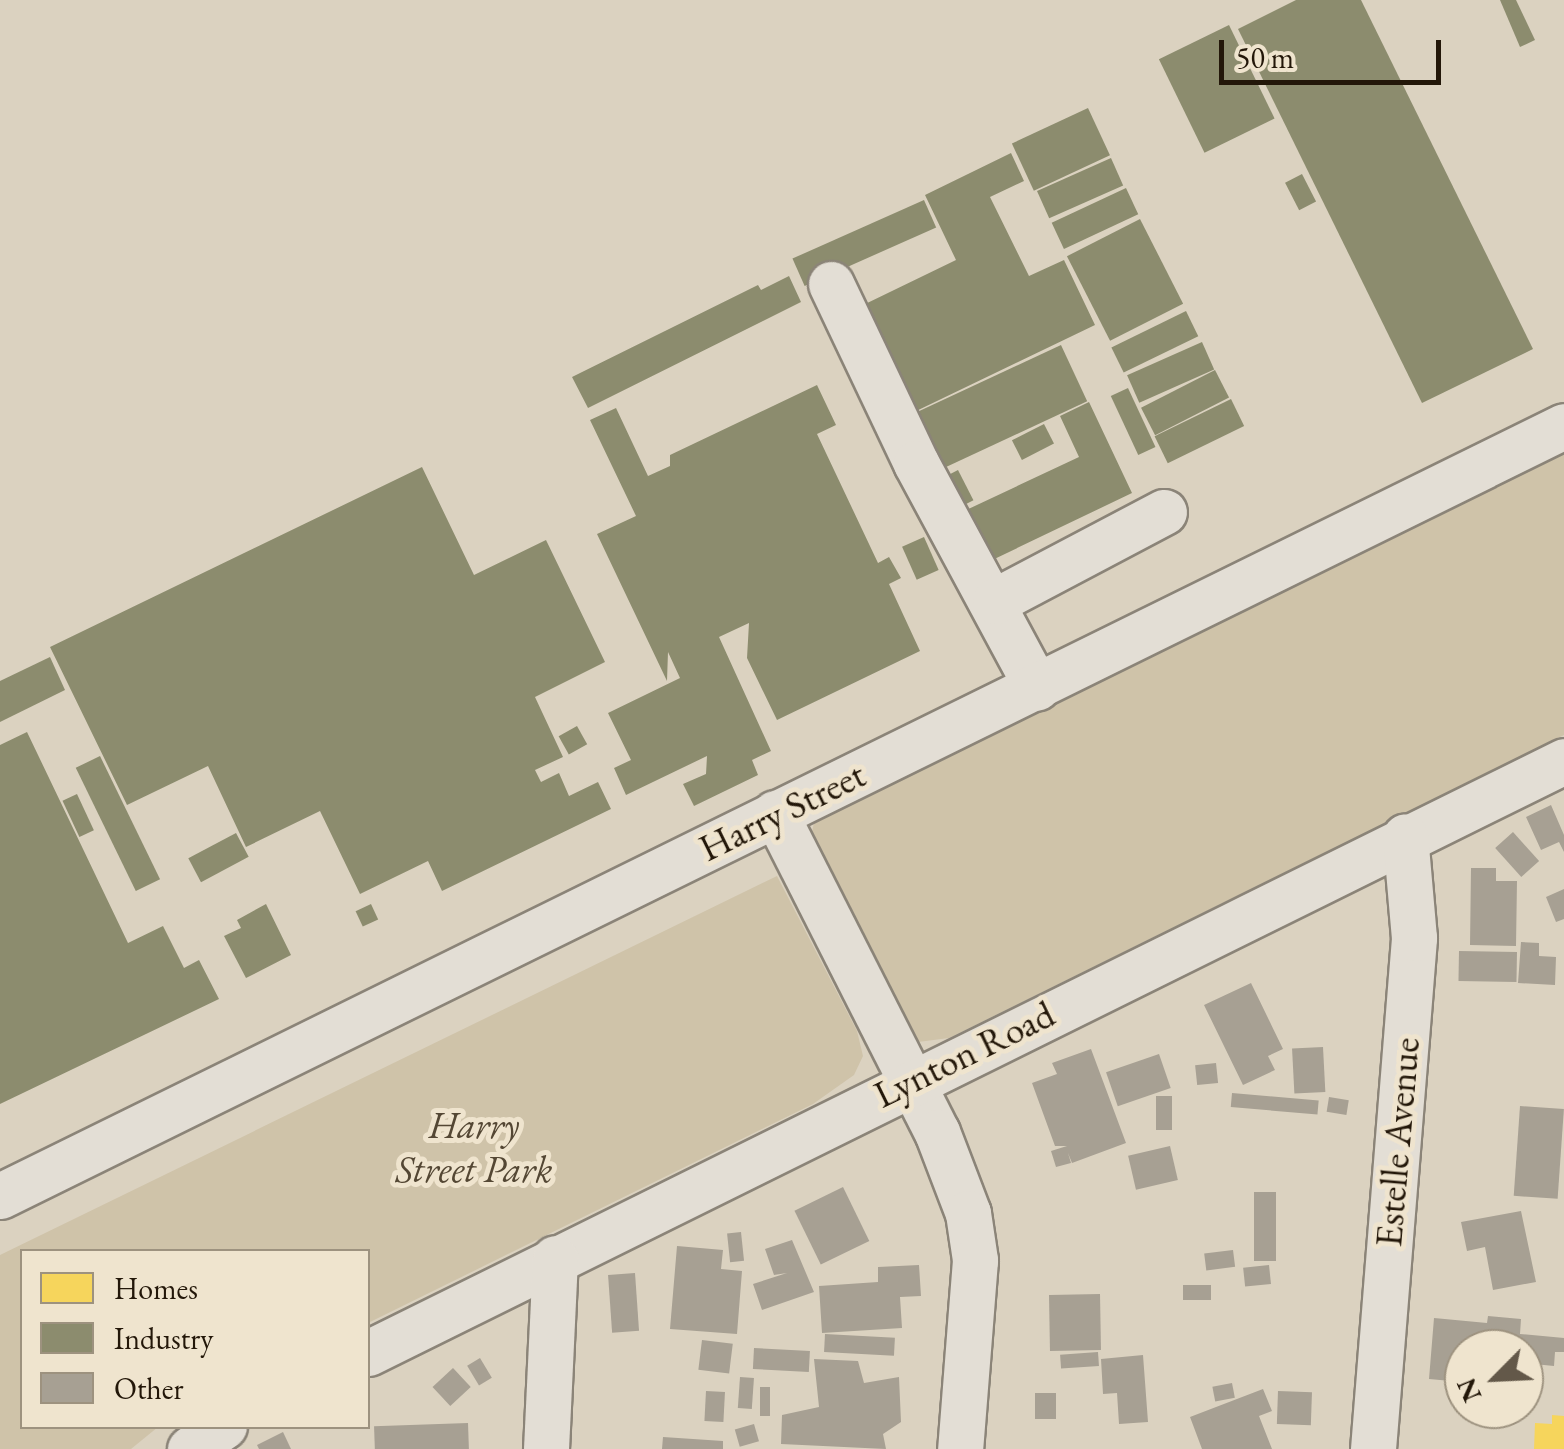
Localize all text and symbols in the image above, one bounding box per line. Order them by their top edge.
scale bar [1224,20,1446,82]
text: 50 m [1236,38,1294,77]
street label: Harry Street [692,751,872,871]
street label: Lynton Road [866,991,1062,1117]
street label: Estelle Avenue [1365,1035,1429,1249]
park label: Harry Street Park [395,1102,553,1192]
legend [20,1249,370,1429]
text: Homes [114,1269,198,1308]
text: Industry [114,1319,213,1358]
north arrow [1444,1329,1544,1429]
text: Other [114,1369,183,1408]
text: N [1447,1373,1489,1408]

